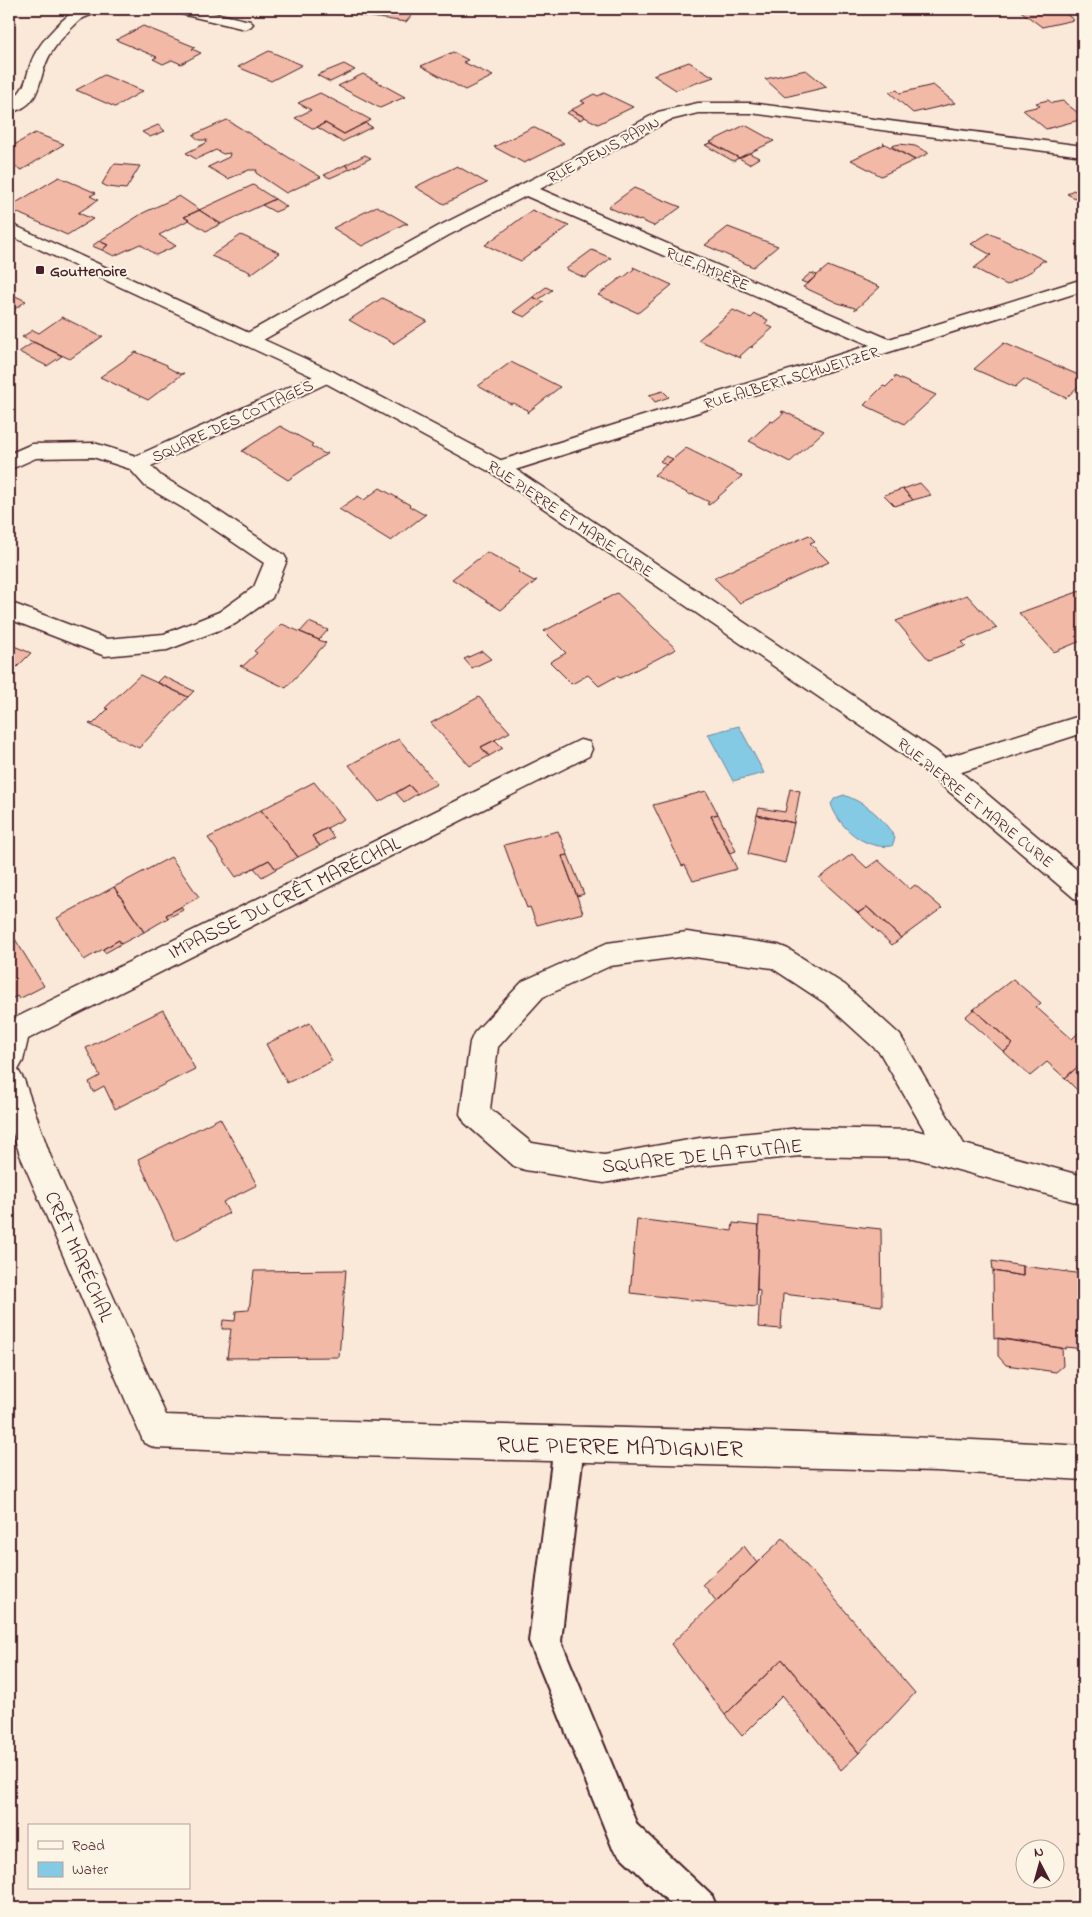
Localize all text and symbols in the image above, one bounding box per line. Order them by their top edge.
street label: RUE DENIS PAPIN [544,111,664,190]
street label: RUE AMPÈRE [662,241,753,298]
place label: Gouttenoire [50,260,127,284]
marker: Gouttenoire [34,264,46,276]
street label: RUE ALBERT SCHWEITZER [701,341,882,417]
street label: SQUARE DES COTTAGES [148,374,318,470]
street label: RUE PIERRE ET MARIE CURIE [482,455,658,584]
street label: RUE PIERRE ET MARIE CURIE [891,733,1058,874]
street label: IMPASSE DU CRÊT MARÉCHAL [164,830,407,968]
street label: SQUARE DE LA FUTAIE [601,1133,804,1182]
street label: CRÊT MARÉCHAL [36,1187,120,1328]
street label: RUE PIERRE MADIGNIER [497,1429,744,1468]
legend [28,1824,190,1890]
text: Road [72,1835,105,1857]
north arrow [1014,1840,1064,1890]
text: N [1033,1842,1045,1863]
text: Water [72,1859,108,1881]

